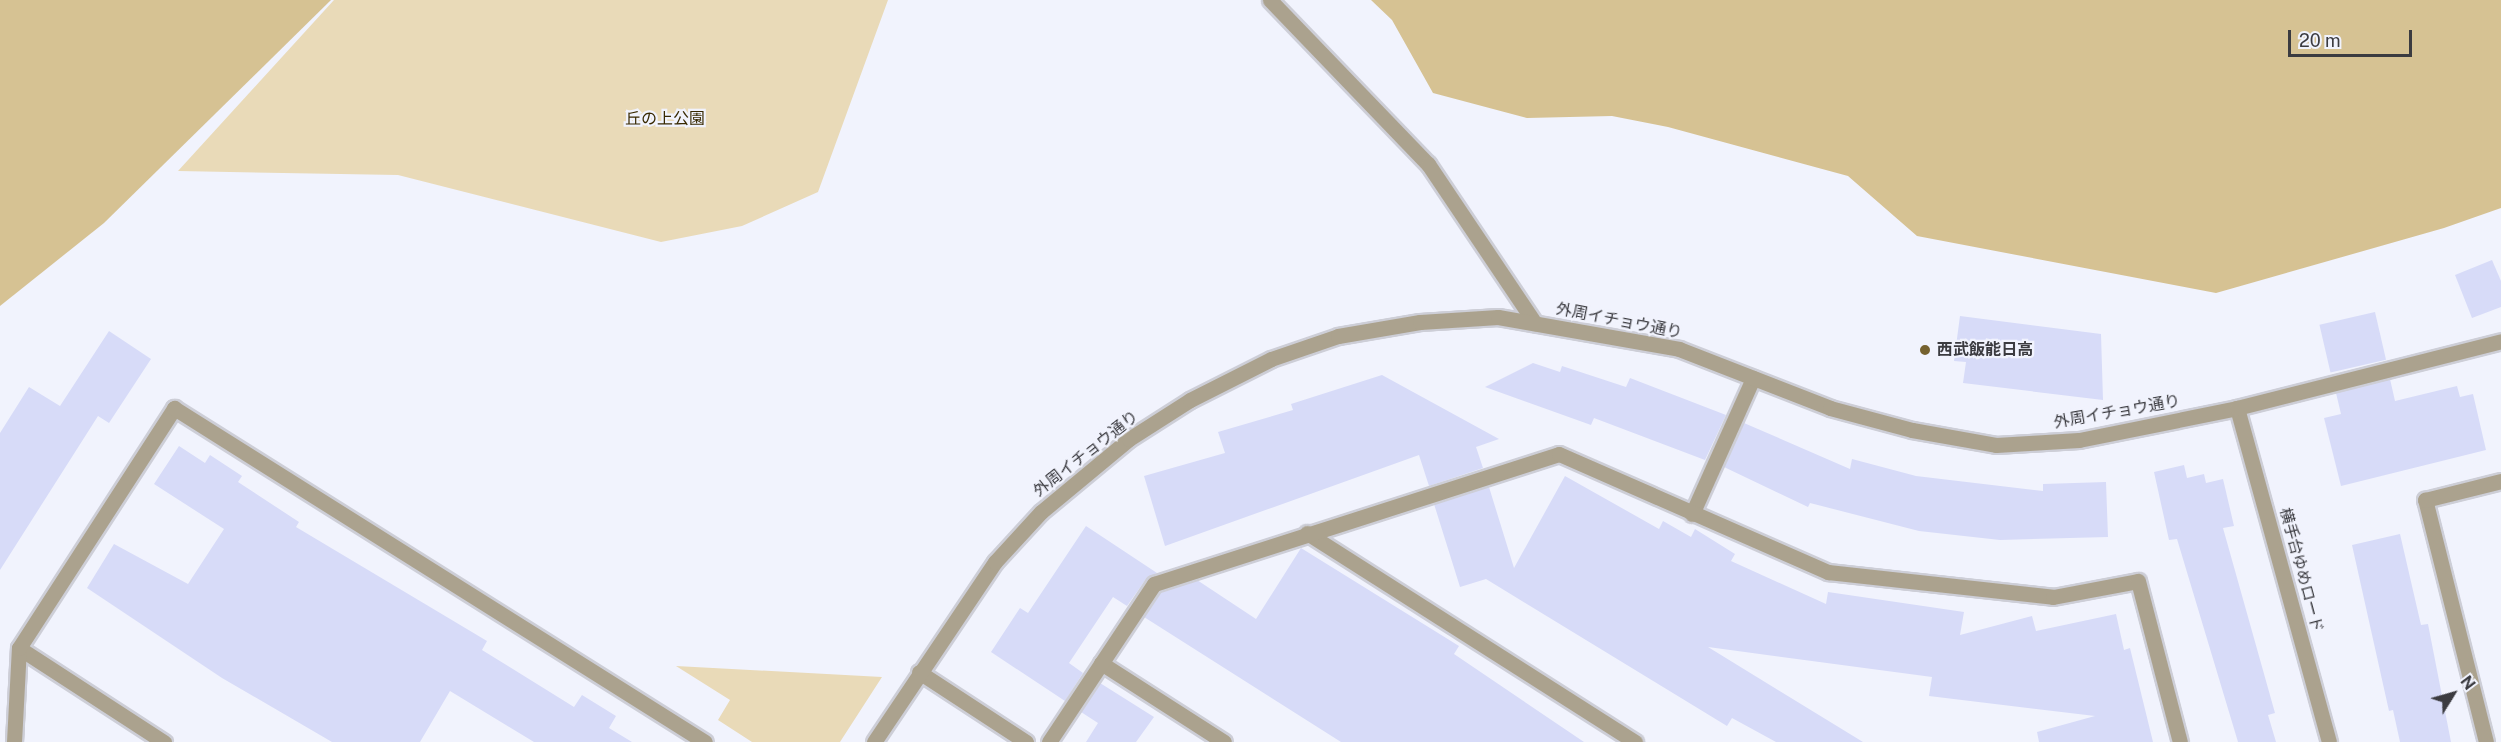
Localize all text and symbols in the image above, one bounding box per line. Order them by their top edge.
scale bar [2291,18,2416,56]
text: 20 m [2299,30,2341,51]
park label: 丘の上公園 [625,109,705,129]
street label: 外周イチョウ通り [1554,299,1684,343]
place label: 西武飯能日高 [1937,340,2033,360]
marker: 西武飯能日高 [1918,343,1932,357]
street label: 外周イチョウ通り [2052,391,2182,433]
street label: 外周イチョウ通り [1030,407,1142,501]
street label: 横手台ゆめロード [2275,506,2327,634]
north arrow [2423,664,2483,724]
text: N [2456,672,2479,694]

